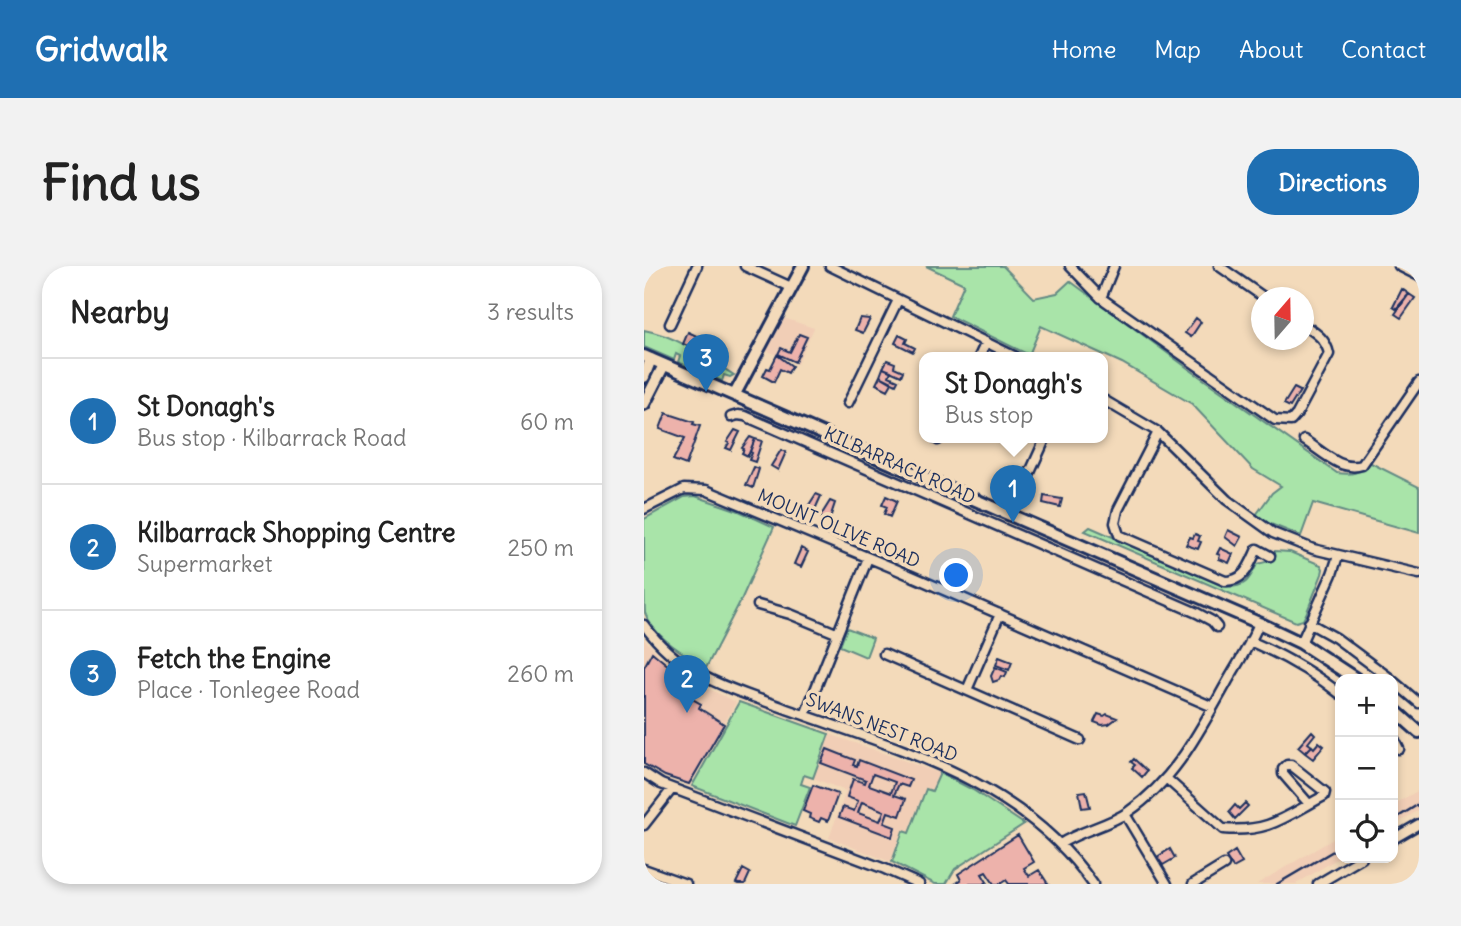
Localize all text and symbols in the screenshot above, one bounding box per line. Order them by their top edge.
text: Gridwalk [35,28,168,70]
text: Home [1052,34,1116,64]
text: Map [1154,34,1201,64]
text: About [1239,34,1303,64]
text: Contact [1341,34,1426,64]
button: Directions [1247,149,1419,215]
text: Find us [42,152,200,213]
north arrow [1251,287,1314,350]
text: Nearby [70,293,170,331]
text: 3 results [487,297,574,326]
pin: 3 [683,334,729,392]
popup [919,352,1108,443]
text: St Donagh's [945,367,1082,400]
text: St Donagh's [137,390,275,423]
text: Bus stop [945,400,1033,429]
text: 1 [88,407,98,436]
text: 60 m [520,407,574,436]
street label: KILBARRACK ROAD [821,421,979,509]
text: Bus stop · Kilbarrack Road [137,423,406,452]
pin: 1 [990,465,1036,523]
street label: MOUNT OLIVE ROAD [754,483,924,573]
text: Kilbarrack Shopping Centre [137,516,455,549]
text: 2 [87,533,99,562]
text: 250 m [507,533,574,562]
text: Supermarket [137,549,273,578]
your location [939,558,973,592]
text: Fetch the Engine [137,642,331,675]
pin: 2 [664,655,710,713]
text: 3 [86,659,100,688]
text: 260 m [507,659,574,688]
map controls [1335,674,1398,863]
button: + [1335,674,1398,737]
text: Place · Tonlegee Road [137,675,360,704]
street label: SWANS NEST ROAD [803,688,961,766]
button: − [1335,737,1398,800]
button: locate [1335,800,1398,863]

